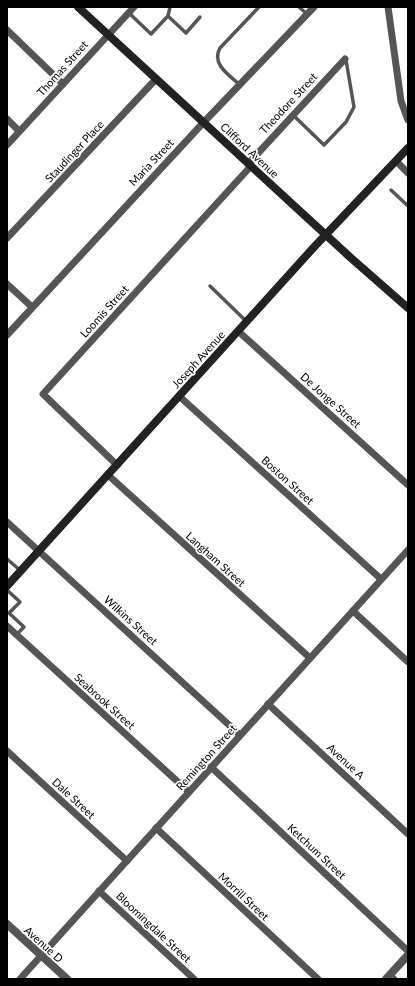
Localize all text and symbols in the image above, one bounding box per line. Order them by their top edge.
street label: Thomas Street [34,38,90,98]
street label: Theodore Street [257,70,320,136]
street label: Staudinger Place [42,117,106,185]
street label: Clifford Avenue [218,120,282,180]
street label: Maria Street [126,136,176,188]
street label: Loomis Street [77,282,131,340]
street label: Joseph Avenue [169,328,227,390]
street label: De Jonge Street [298,370,364,431]
street label: Boston Street [259,453,317,507]
street label: Langham Street [184,529,248,589]
street label: Wilkins Street [102,593,160,647]
street label: Seabrook Street [72,670,138,732]
street label: Remington Street [173,721,239,793]
street label: Avenue A [325,740,368,782]
street label: Dale Street [50,775,98,821]
street label: Ketchum Street [285,821,349,881]
street label: Morrill Street [216,869,272,923]
street label: Bloomingdale Street [114,889,194,965]
street label: Avenue D [22,923,66,965]

